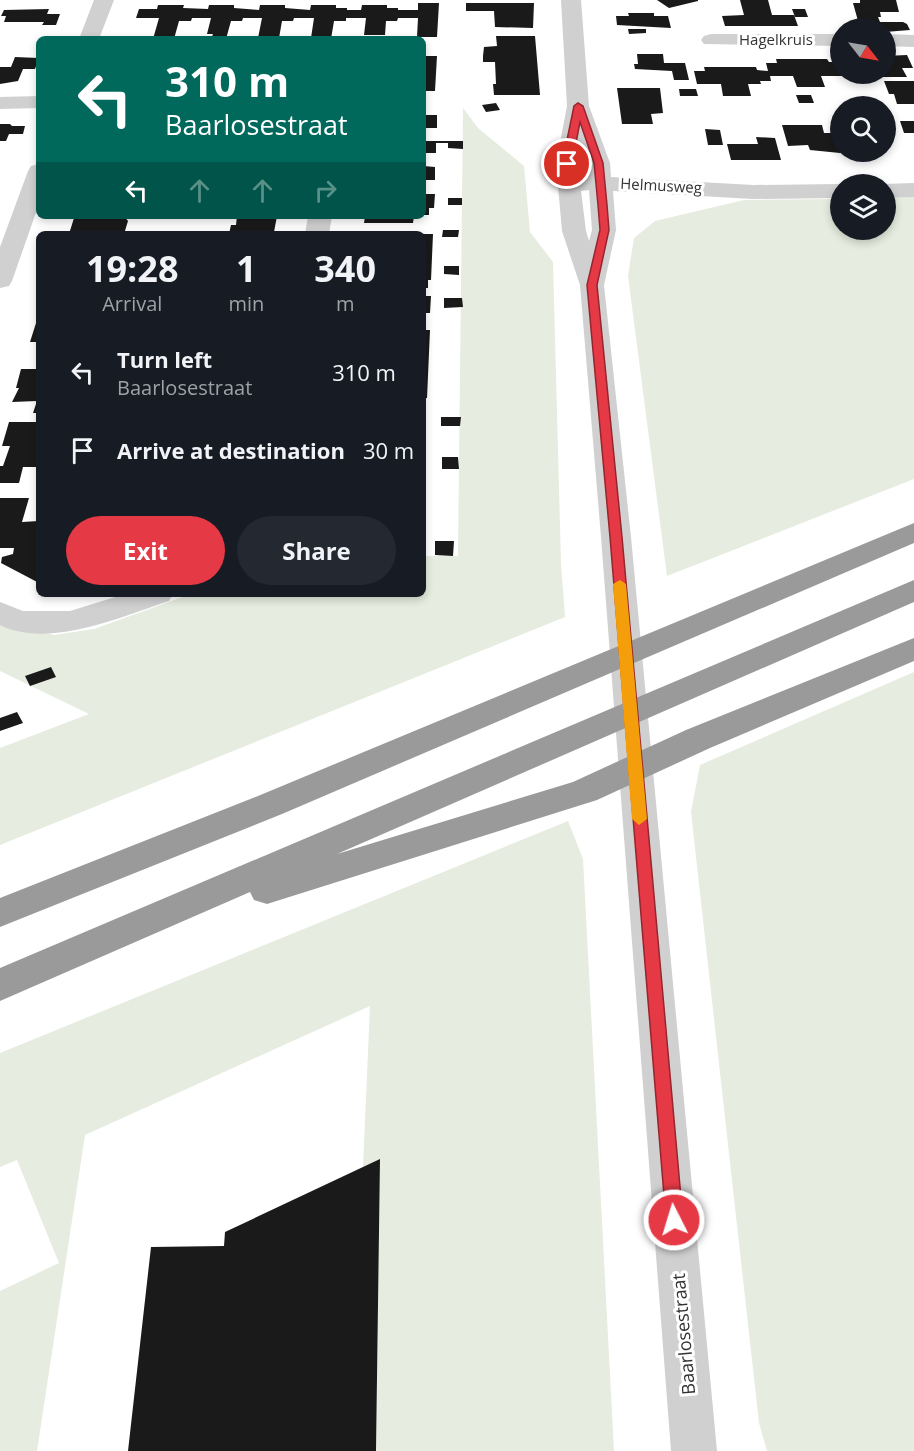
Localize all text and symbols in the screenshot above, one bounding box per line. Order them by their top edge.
north arrow [830,18,896,84]
map controls [830,18,896,240]
street label: Hagelkruis [739,29,813,49]
text: 310 m [165,52,289,109]
icon: left [66,60,144,138]
button: search [830,96,896,162]
text: Baarlosestraat [165,106,348,143]
pin [541,138,592,189]
icon: arrive [550,147,583,180]
street label: Helmusweg [620,173,702,197]
icon: left [120,174,153,207]
icon: ahead [183,174,216,207]
icon: ahead [246,174,279,207]
icon: right [309,174,342,207]
button: layers [830,174,896,240]
text: 19:28 [86,244,179,293]
text: 1 [236,244,257,293]
text: 340 [314,244,376,293]
text: Arrival [102,290,162,317]
text: min [228,290,264,317]
text: m [336,290,354,317]
text: Turn left [117,344,212,374]
icon: left [66,356,99,389]
text: 310 m [332,357,396,387]
text: Baarlosestraat [117,374,252,401]
icon: arrive [66,434,99,467]
text: Arrive at destination [117,435,345,465]
text: 30 m [363,435,414,465]
button: Exit [66,516,225,585]
button: Share [237,516,396,585]
position arrow [642,1188,706,1252]
street label: Baarlosestraat [666,1272,700,1396]

